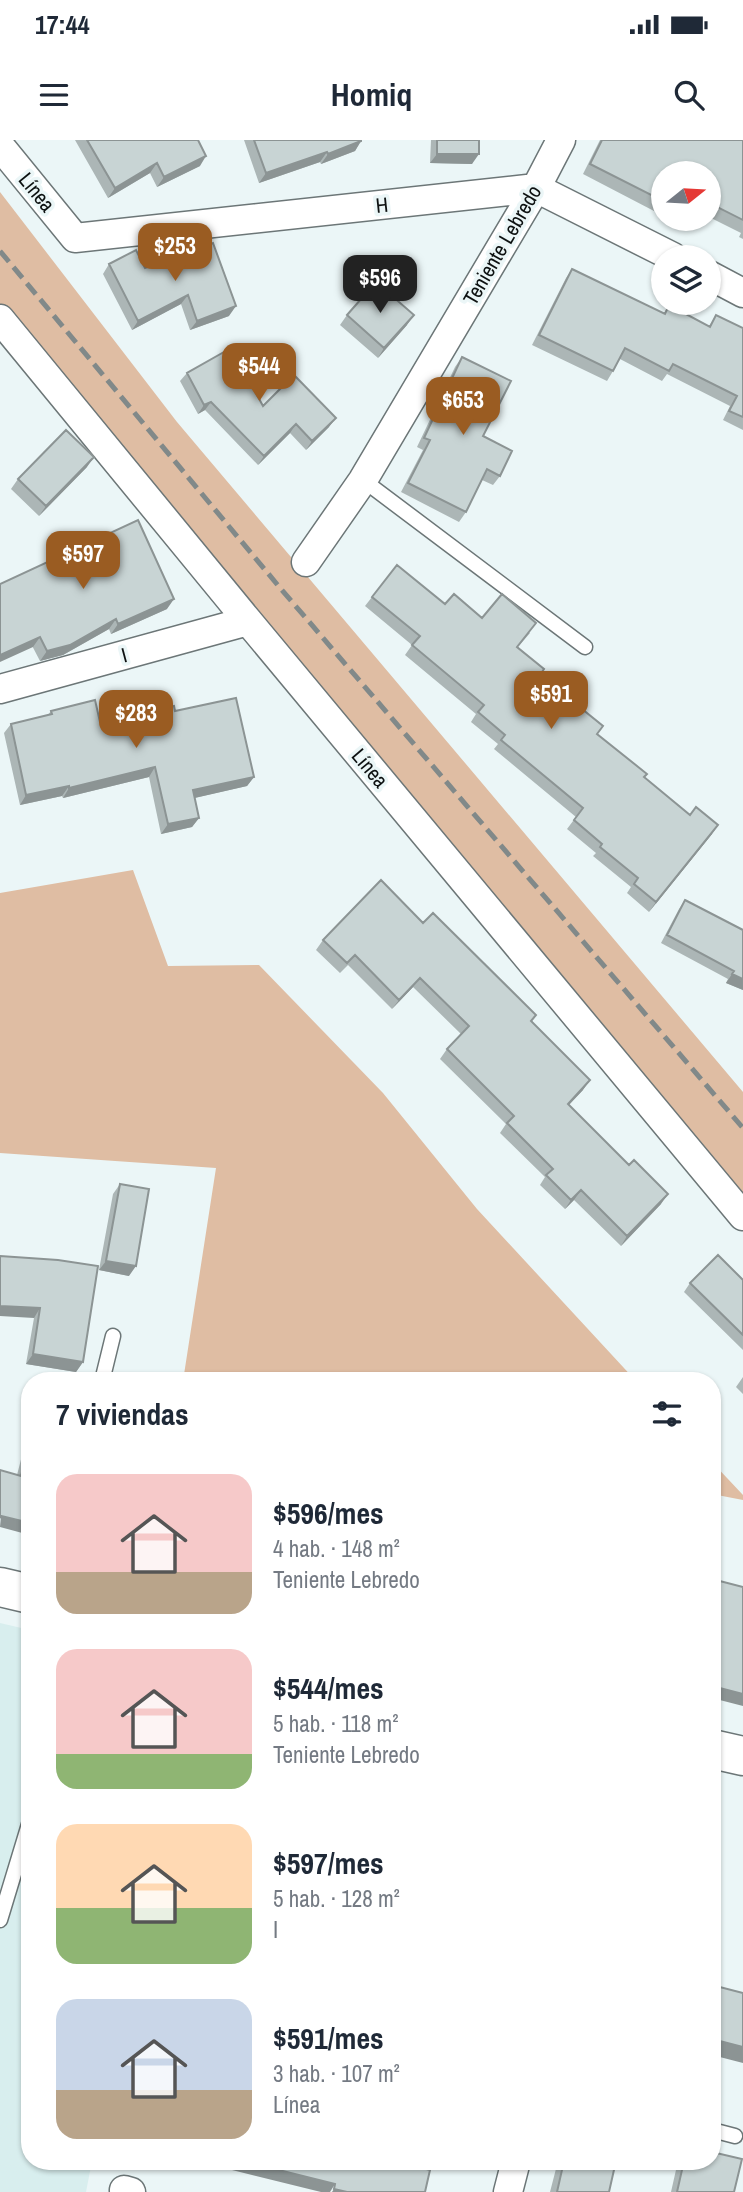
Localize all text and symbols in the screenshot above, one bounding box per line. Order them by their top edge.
text: 17:44 [35,7,90,42]
text: Homiq [331,73,412,116]
icon: menu [35,76,73,114]
icon: search [670,76,708,114]
north arrow [651,161,721,231]
map controls [651,161,721,315]
street label: Línea [12,166,62,218]
street label: Teniente Lebredo [456,180,548,310]
street label: H [374,190,390,220]
pin: $253 [134,223,216,283]
text: $253 [154,230,196,261]
button: layers [651,245,721,315]
pin: $596 [339,256,421,315]
text: $596 [359,262,401,293]
pin: $544 [218,344,300,403]
text: $544 [238,350,280,381]
pin: $653 [422,378,504,437]
text: $653 [442,384,484,415]
pin: $597 [42,532,124,591]
text: $597 [62,538,104,569]
street label: I [118,640,130,670]
pin: $591 [510,672,592,731]
text: $591 [530,678,572,709]
pin: $283 [95,690,177,750]
text: $283 [115,697,157,728]
street label: Línea [345,742,395,794]
text: 7 viviendas [56,1394,189,1434]
icon: filters [648,1395,686,1433]
text: $596/mes [273,1493,384,1533]
icon: home [112,1502,196,1586]
text: 4 hab. · 148 m² [273,1533,400,1564]
text: Teniente Lebredo [273,1564,420,1595]
text: $544/mes [273,1668,384,1708]
icon: home [112,1677,196,1761]
text: 5 hab. · 118 m² [273,1708,399,1739]
text: Teniente Lebredo [273,1739,420,1770]
text: $597/mes [273,1843,384,1883]
icon: home [112,1852,196,1936]
text: 5 hab. · 128 m² [273,1883,400,1914]
text: I [273,1914,278,1945]
text: $591/mes [273,2018,384,2058]
icon: home [112,2027,196,2111]
text: 3 hab. · 107 m² [273,2058,400,2089]
text: Línea [273,2089,320,2120]

